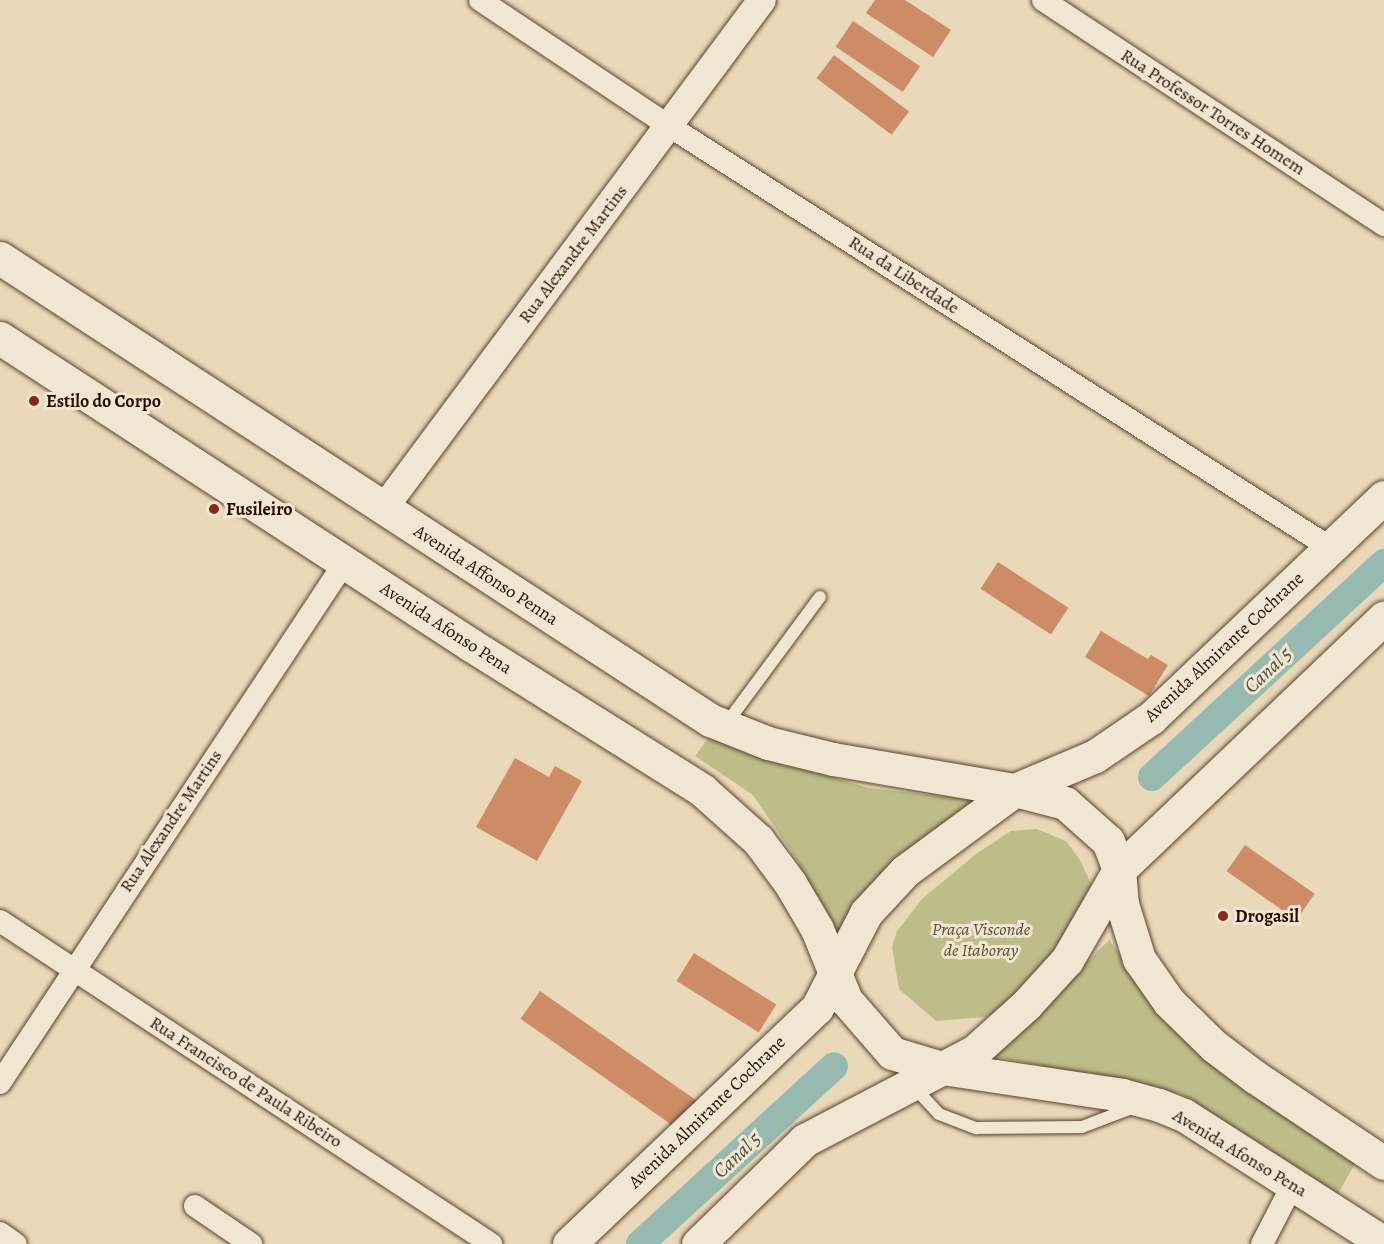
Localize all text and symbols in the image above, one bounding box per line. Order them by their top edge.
street label: Rua Professor Torres Homem [1117,44,1309,180]
street label: Rua Alexandre Martins [514,181,632,327]
street label: Rua da Liberdade [845,231,963,319]
place label: Estilo do Corpo [46,390,161,412]
marker: Estilo do Corpo [27,394,41,408]
place label: Fusileiro [226,498,293,520]
marker: Fusileiro [207,502,221,516]
street label: Avenida Affonso Penna [410,520,562,630]
street label: Avenida Almirante Cochrane [1140,568,1308,726]
street label: Avenida Afonso Pena [376,577,516,679]
water label: Canal 5 [1239,642,1297,698]
street label: Rua Alexandre Martins [115,746,227,896]
place label: Drogasil [1235,905,1299,927]
marker: Drogasil [1216,909,1230,923]
park label: Praça Visconde de Itaboray [932,919,1030,962]
street label: Rua Francisco de Paula Ribeiro [146,1012,346,1152]
street label: Avenida Almirante Cochrane [624,1031,790,1193]
street label: Avenida Afonso Pena [1169,1104,1311,1202]
water label: Canal 5 [708,1127,766,1183]

